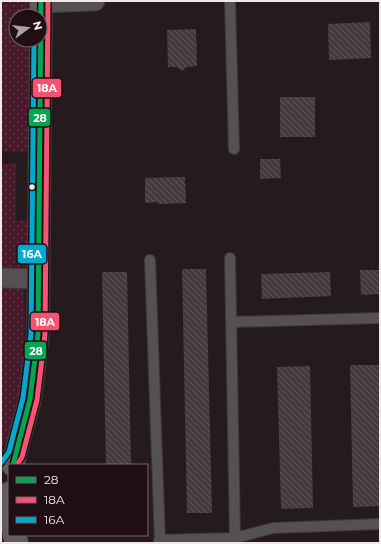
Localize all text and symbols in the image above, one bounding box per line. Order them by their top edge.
north arrow [8,8,48,48]
text: N [30,19,46,32]
line badge: 18A [32,78,62,98]
text: 18A [37,81,58,95]
line badge: 28 [28,108,51,127]
text: 28 [33,111,47,125]
unlabelled marker [27,182,37,192]
line badge: 16A [17,244,47,264]
text: 16A [22,247,42,261]
line badge: 18A [30,312,60,331]
text: 18A [35,315,56,329]
line badge: 28 [24,341,47,360]
text: 28 [29,344,43,358]
legend [8,464,148,536]
text: 28 [44,472,59,487]
text: 18A [44,492,65,507]
text: 16A [44,512,65,527]

